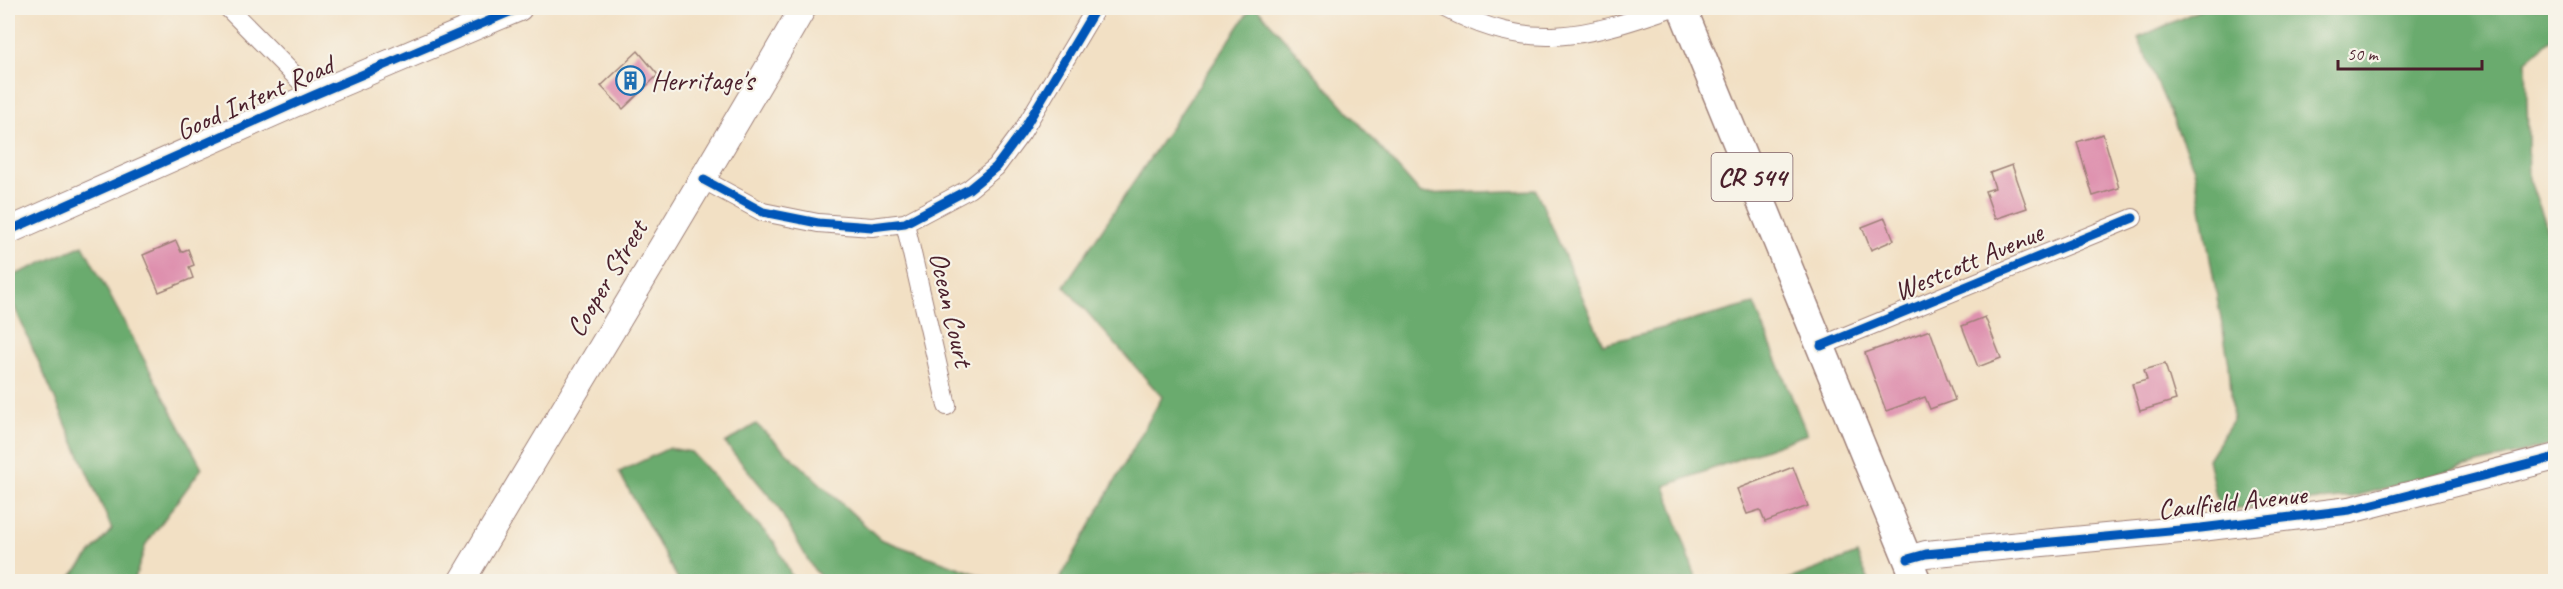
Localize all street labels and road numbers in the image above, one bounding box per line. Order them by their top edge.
street label: Good Intent Road [170,46,342,148]
road number: CR 544 [1712,153,1792,201]
street label: Cooper Street [558,211,656,343]
street label: Westcott Avenue [1889,214,2050,308]
street label: Ocean Court [921,248,982,372]
street label: Caulfield Avenue [2156,476,2310,527]

